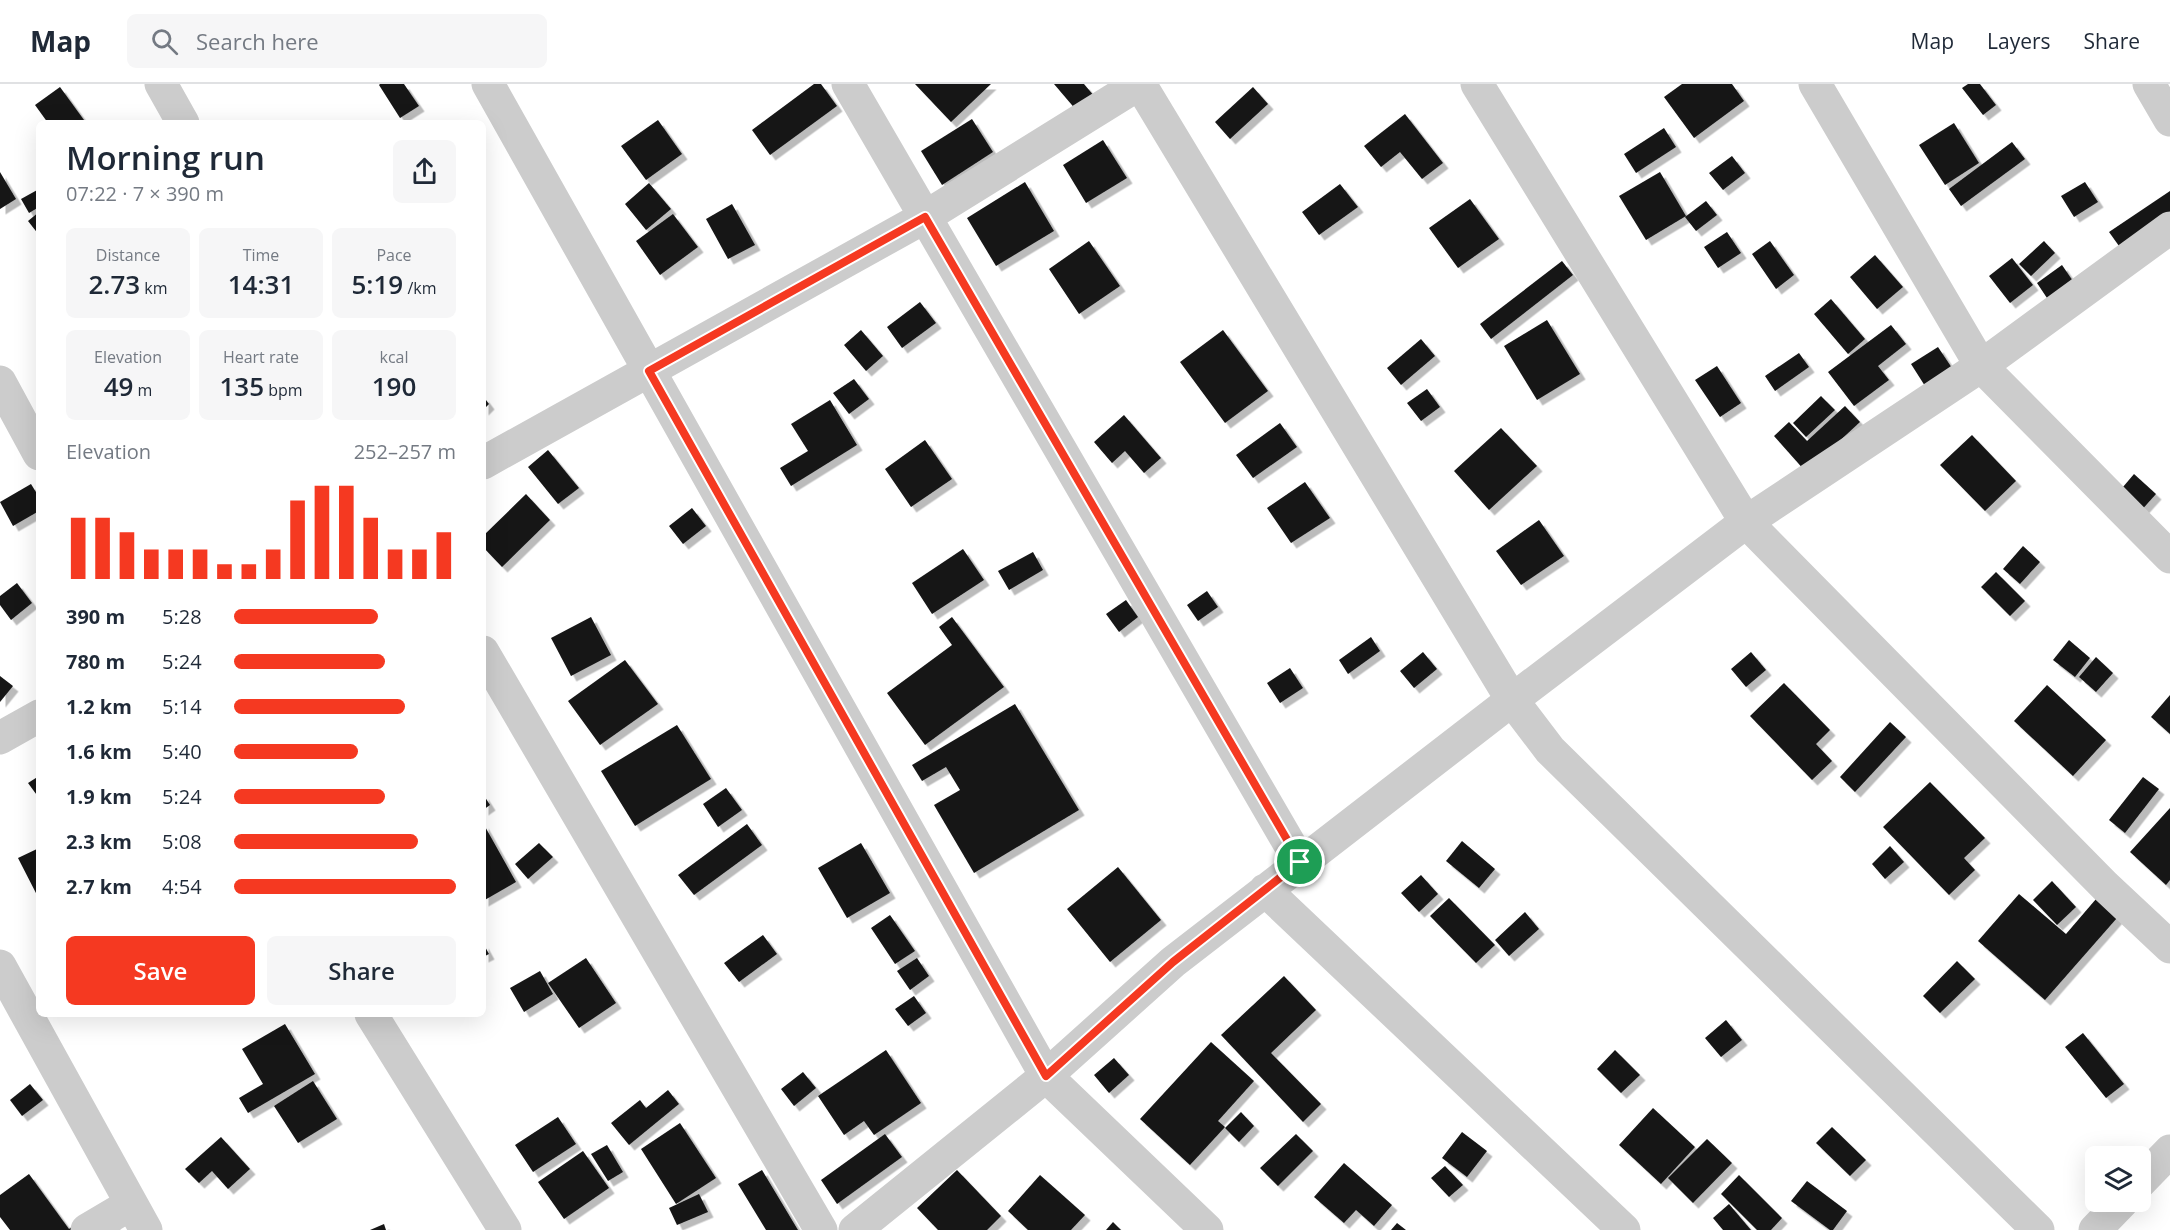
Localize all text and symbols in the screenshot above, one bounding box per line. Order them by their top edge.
search box [127,14,547,68]
text: Map [30,22,91,60]
icon: search [148,25,181,58]
text: Search here [196,26,319,56]
text: Map [1911,27,1954,55]
text: Layers [1987,27,2051,55]
text: Share [2084,27,2140,55]
text: Morning run [66,135,265,180]
button: share [393,140,456,203]
text: 07:22 · 7 × 390 m [66,180,224,207]
text: Distance [96,244,160,266]
text: Time [243,244,279,266]
text: Pace [376,244,412,266]
text: 2.73 [88,266,140,302]
text: 14:31 [228,266,294,302]
text: 5:19 [352,266,403,302]
text: km [140,277,168,299]
text: /km [403,277,436,299]
text: Elevation [94,346,162,368]
text: Heart rate [223,346,299,368]
text: kcal [380,346,409,368]
text: 49 [104,368,133,404]
text: 135 [219,368,264,404]
text: 190 [372,368,416,404]
text: m [133,379,152,401]
text: bpm [264,379,303,401]
text: Elevation [66,438,151,465]
text: 252–257 m [354,438,456,465]
text: 390 m [66,603,125,630]
text: 5:28 [162,603,202,630]
text: 780 m [66,648,125,675]
text: 5:24 [162,648,202,675]
text: 1.2 km [66,693,132,720]
text: 5:14 [162,693,202,720]
text: 1.6 km [66,738,132,765]
text: 5:40 [162,738,202,765]
text: 1.9 km [66,783,132,810]
text: 5:24 [162,783,202,810]
text: 2.3 km [66,828,132,855]
text: 5:08 [162,828,202,855]
pin [1274,836,1325,887]
icon: arrive [1283,845,1316,878]
text: 2.7 km [66,873,132,900]
text: 4:54 [162,873,202,900]
button: Save [66,936,255,1005]
button: Share [267,936,456,1005]
map controls [2085,1146,2151,1212]
button: layers [2085,1146,2151,1212]

